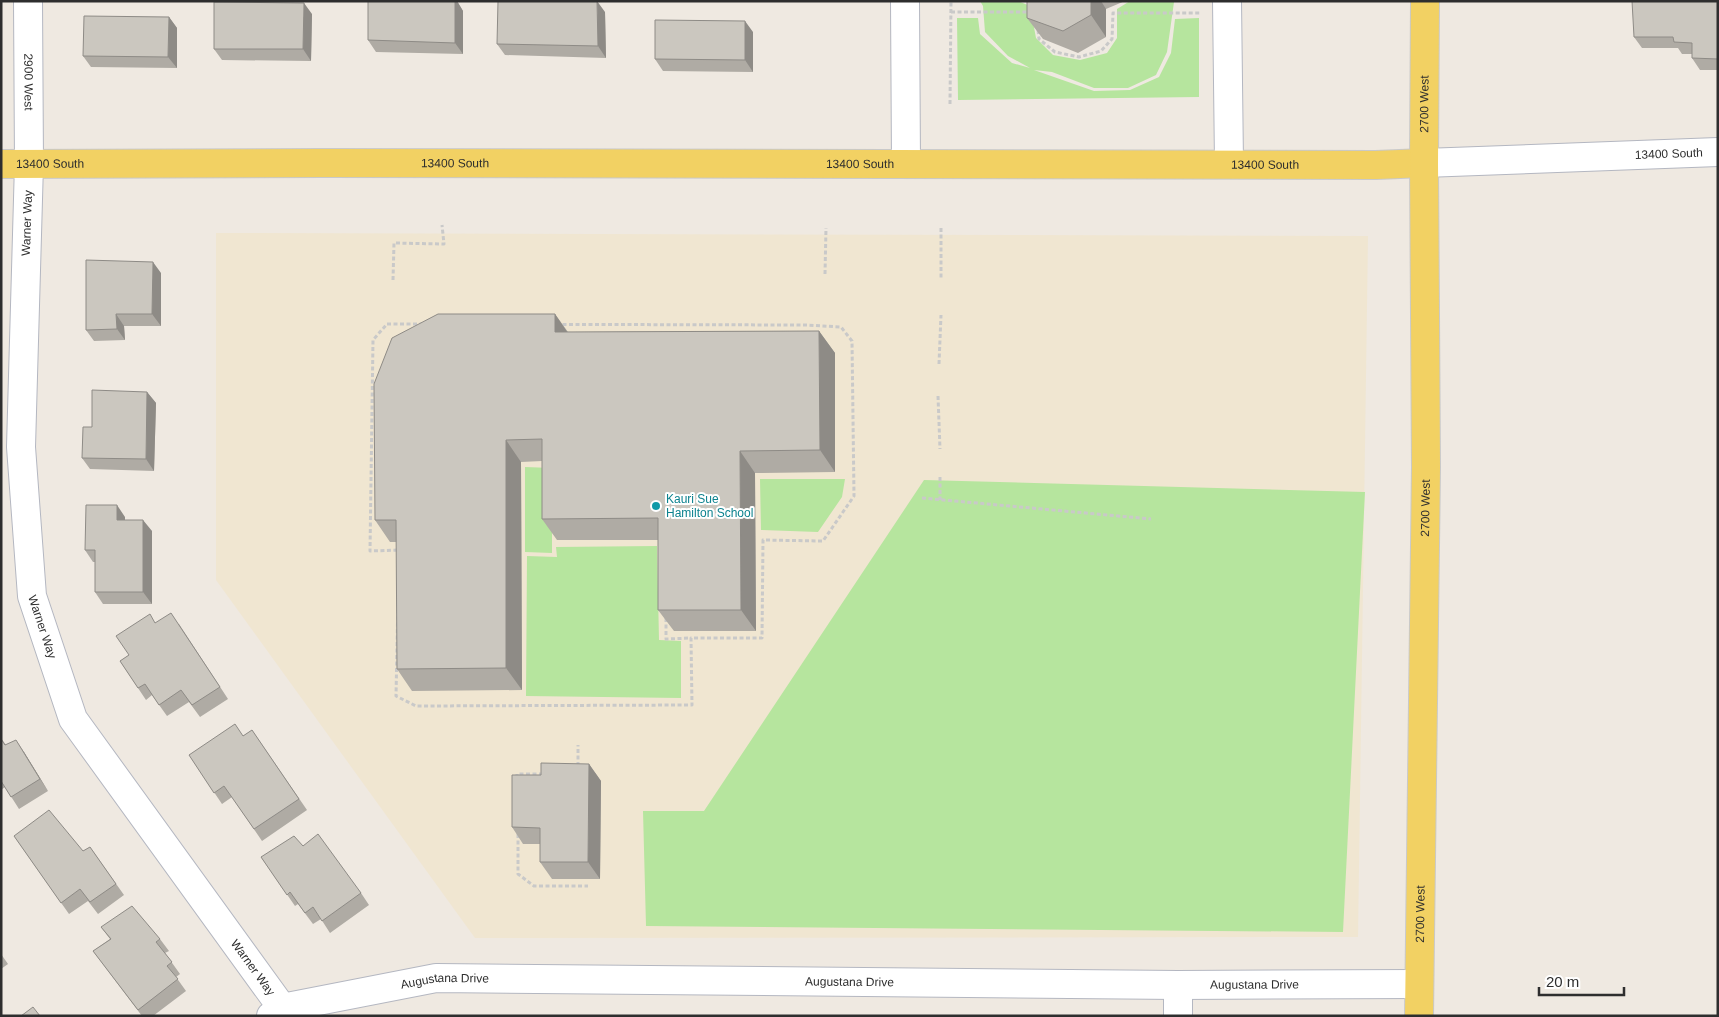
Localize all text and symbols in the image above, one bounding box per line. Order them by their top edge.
street label: 2900 West [21,53,36,111]
street label: 2700 West [1417,75,1432,133]
street label: 13400 South [1634,146,1703,162]
street label: 13400 South [421,156,489,170]
street label: 13400 South [16,157,84,171]
street label: 13400 South [826,157,894,171]
street label: 13400 South [1231,158,1299,172]
street label: Warner Way [19,190,35,256]
street label: 2700 West [1418,479,1433,537]
place label: Kauri Sue Hamilton School [666,492,753,520]
marker: Kauri Sue Hamilton School [650,500,662,512]
street label: Warner Way [25,593,59,660]
street label: 2700 West [1413,885,1428,943]
street label: Warner Way [228,937,278,998]
scale bar [1539,964,1624,996]
street label: Augustana Drive [399,971,489,992]
text: 20 m [1546,973,1579,990]
street label: Augustana Drive [805,974,894,989]
street label: Augustana Drive [1210,977,1299,992]

